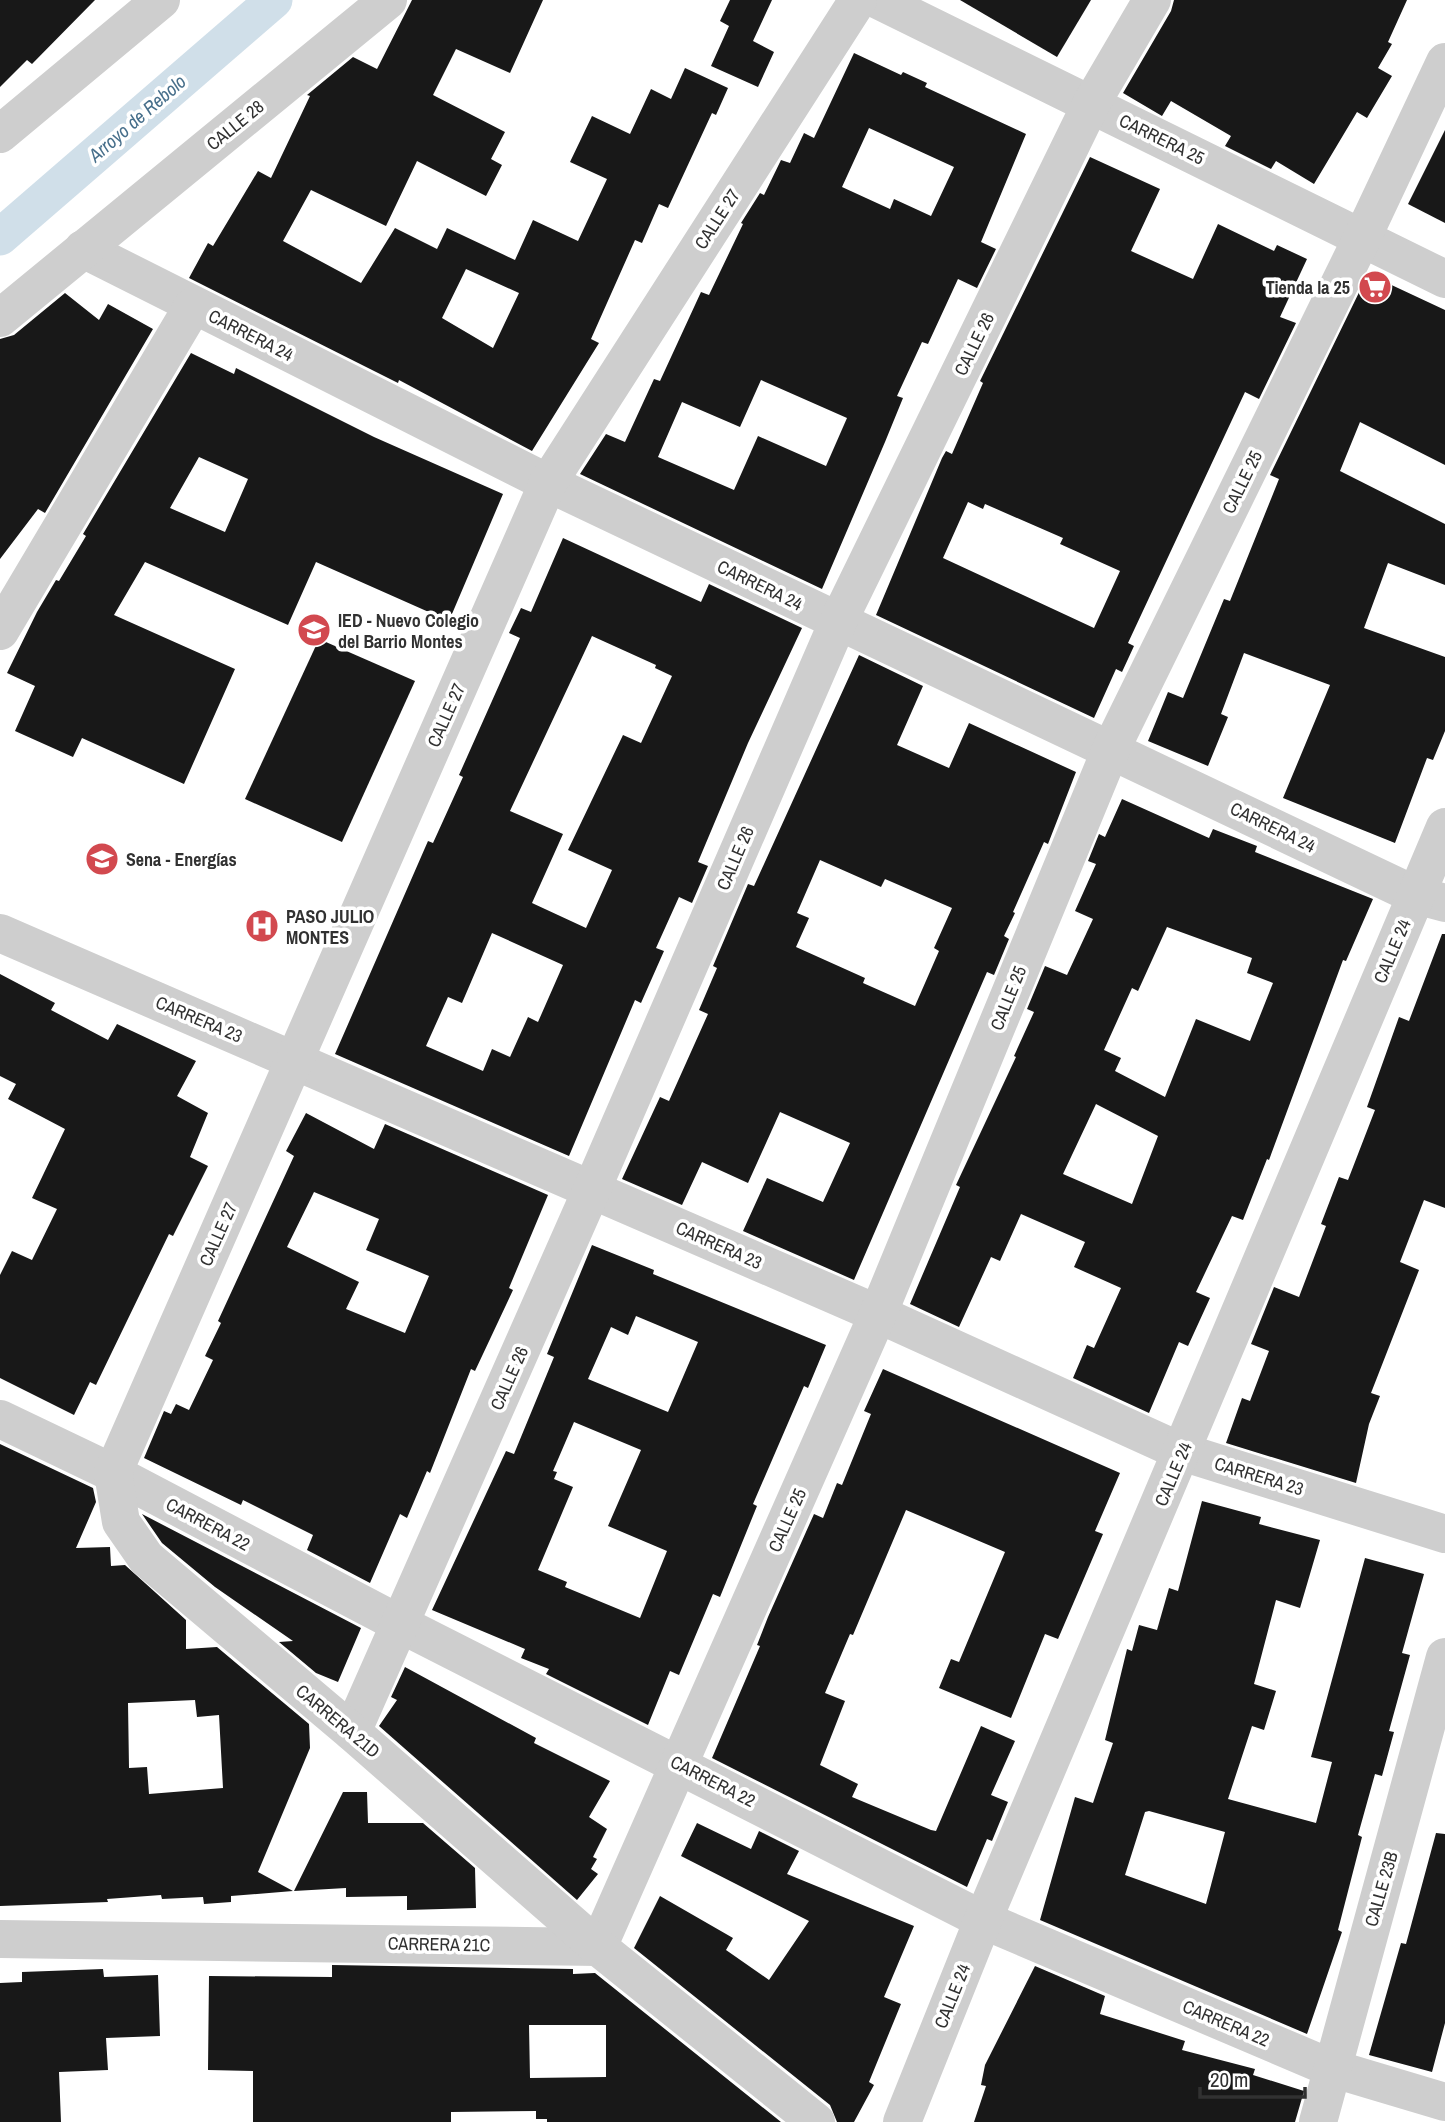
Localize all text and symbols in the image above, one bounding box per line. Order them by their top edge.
water label: Arroyo de Rebolo [82,68,192,168]
street label: CALLE 28 [201,94,269,156]
street label: CARRERA 25 [1115,108,1209,170]
street label: CALLE 27 [688,184,746,254]
supermarket icon: Tienda la 25 [1356,268,1394,306]
place label: Tienda la 25 [1266,275,1350,300]
street label: CARRERA 24 [204,303,298,367]
street label: CALLE 26 [948,308,1000,380]
street label: CALLE 25 [1216,446,1268,518]
street label: CARRERA 24 [713,554,807,616]
place label: IED - Nuevo Colegio del Barrio Montes [338,608,479,654]
school or university icon: IED - Nuevo Colegio del Barrio Montes [295,611,333,649]
street label: CALLE 27 [421,679,471,751]
street label: CARRERA 24 [1226,796,1320,858]
street label: CALLE 26 [710,822,760,894]
school or university icon: Sena - Energías [83,840,121,878]
place label: Sena - Energías [126,847,237,872]
place label: PASO JULIO MONTES [286,904,374,950]
hospital icon: PASO JULIO MONTES [243,907,281,945]
street label: CALLE 24 [1367,915,1417,987]
street label: CALLE 25 [984,962,1032,1034]
street label: CARRERA 23 [152,990,246,1048]
street label: CALLE 27 [193,1198,243,1270]
street label: CARRERA 23 [672,1215,766,1275]
street label: CALLE 26 [484,1342,534,1414]
street label: CALLE 24 [1148,1438,1198,1510]
street label: CARRERA 23 [1211,1451,1307,1501]
street label: CALLE 25 [762,1484,812,1556]
street label: CARRERA 22 [162,1491,254,1557]
street label: CARRERA 21D [291,1678,385,1764]
street label: CARRERA 22 [666,1749,760,1813]
street label: CALLE 23B [1358,1848,1404,1930]
street label: CARRERA 21C [388,1931,490,1957]
street label: CALLE 24 [928,1960,976,2032]
street label: CARRERA 22 [1179,1994,1273,2052]
scale bar [1200,2056,1305,2100]
text: 20 m [1210,2065,1248,2094]

